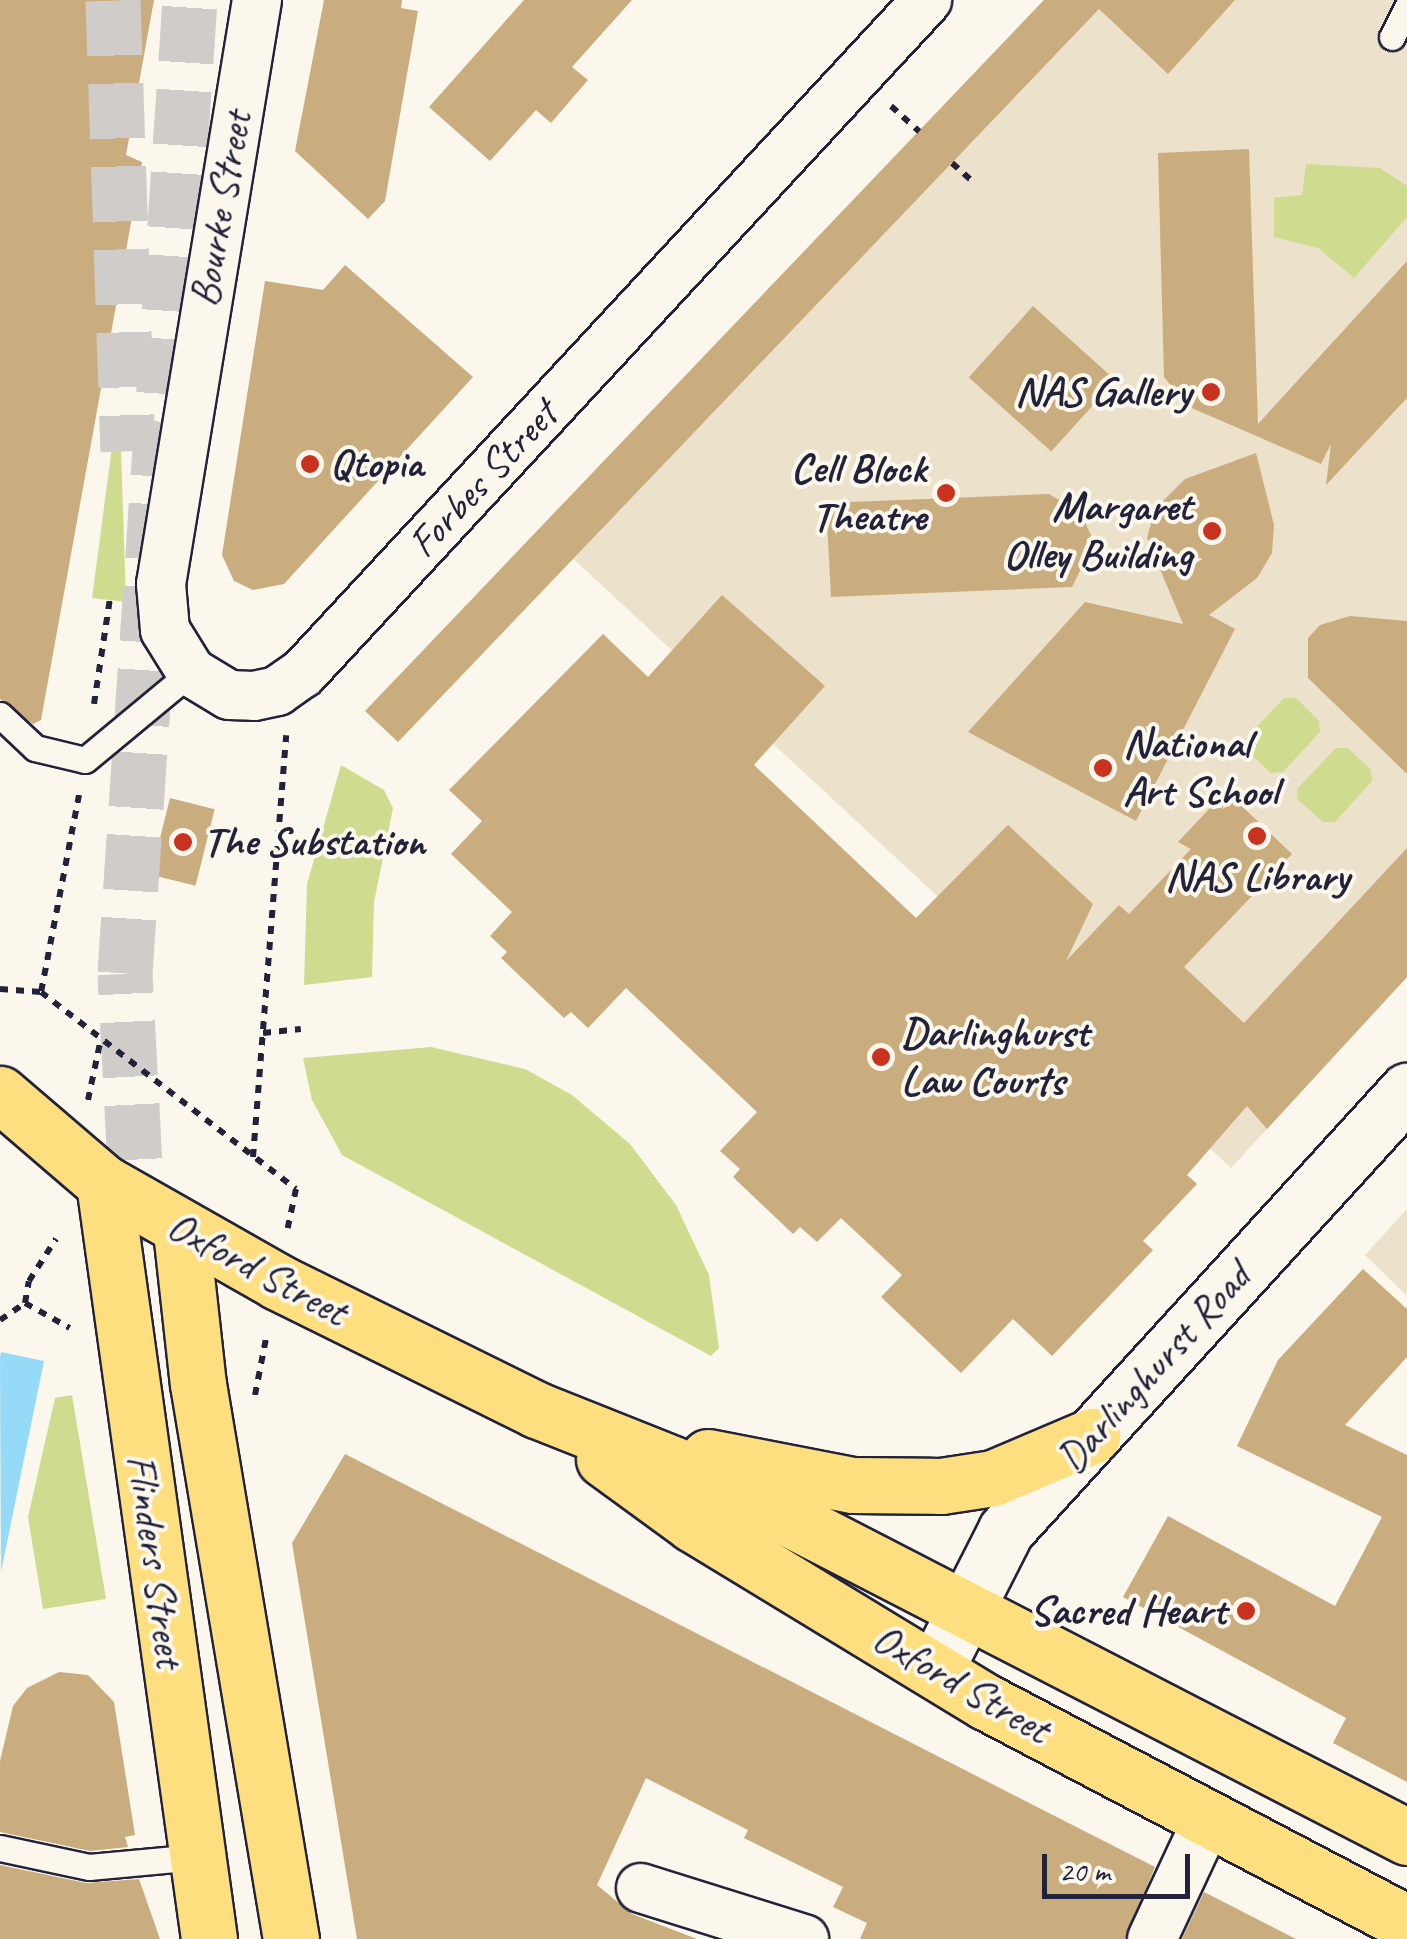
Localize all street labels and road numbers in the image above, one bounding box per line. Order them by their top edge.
street label: Bourke Street [179,107,263,311]
street label: Forbes Street [398,390,568,568]
street label: Oxford Street [158,1201,356,1337]
street label: Darlinghurst Road [1047,1253,1261,1483]
street label: Flinders Street [115,1451,195,1671]
street label: Oxford Street [863,1613,1059,1755]

